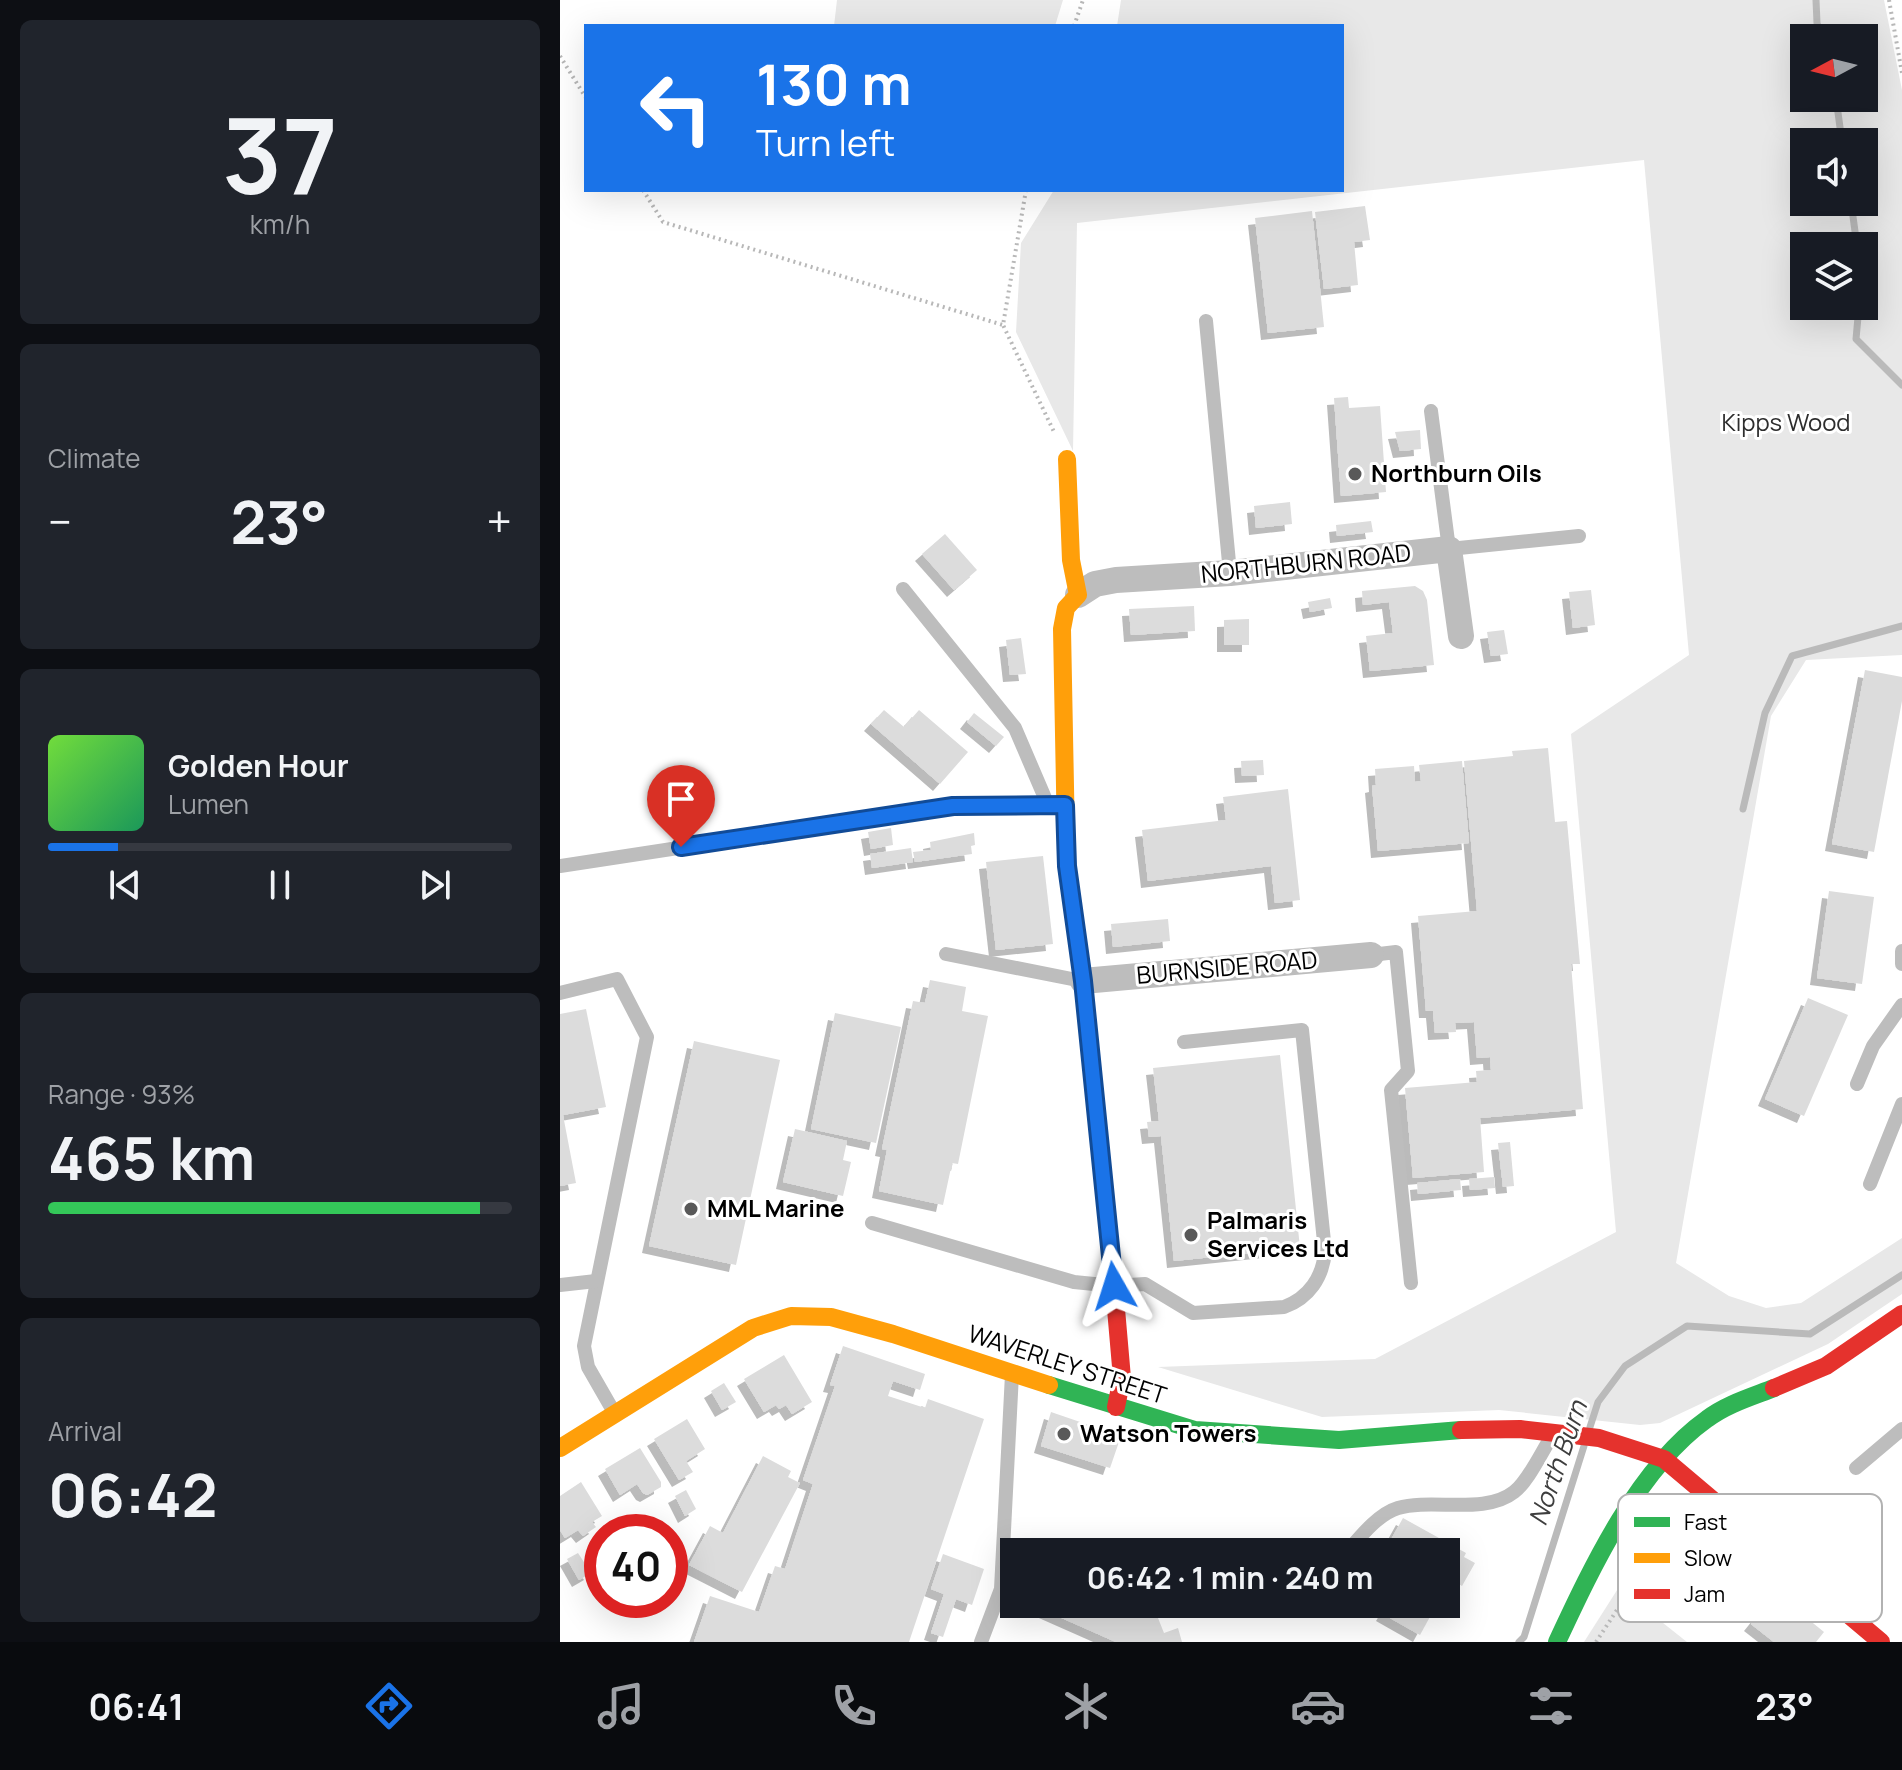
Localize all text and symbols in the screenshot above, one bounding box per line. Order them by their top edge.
north arrow [1790,24,1878,112]
map controls [1790,24,1878,320]
text: 130 m [756,45,912,122]
icon: left [624,56,728,160]
text: 37 [222,83,338,225]
text: Turn left [756,118,895,167]
button: sound [1790,128,1878,216]
text: km/h [250,206,310,242]
button: layers [1790,232,1878,320]
park label: Kipps Wood [1721,405,1851,438]
text: Climate [48,440,140,476]
place label: Northburn Oils [1371,456,1542,489]
marker: Northburn Oils [1346,465,1364,483]
text: 23° [230,480,328,562]
text: − [48,491,72,551]
text: + [487,491,512,551]
street label: NORTHBURN ROAD [1199,535,1412,590]
text: Golden Hour [168,745,349,786]
pin [647,765,715,847]
icon: arrive [659,777,703,821]
text: Lumen [168,786,249,822]
icon: previous [103,863,147,907]
icon: pause [258,863,302,907]
icon: next [413,863,457,907]
street label: BURNSIDE ROAD [1135,942,1319,991]
text: Range · 93% [48,1076,195,1112]
text: 465 km [48,1116,255,1198]
place label: MML Marine [707,1191,844,1224]
marker: MML Marine [682,1200,700,1218]
place label: Palmaris Services Ltd [1207,1203,1349,1264]
marker: Palmaris Services Ltd [1182,1226,1200,1244]
position arrow [1072,1244,1156,1328]
street label: WAVERLEY STREET [964,1316,1171,1411]
water label: North Burn [1519,1394,1596,1530]
text: Arrival [48,1413,122,1449]
place label: Watson Towers [1080,1416,1257,1449]
marker: Watson Towers [1055,1425,1073,1443]
text: 06:42 [48,1453,218,1535]
legend [1618,1494,1882,1622]
text: Fast [1684,1507,1727,1537]
speed limit sign: 40 [584,1514,688,1618]
text: Slow [1684,1543,1732,1573]
text: 06:42 · 1 min · 240 m [1087,1557,1373,1598]
text: Jam [1684,1579,1725,1609]
icon: directions [361,1678,417,1734]
icon: music [593,1678,649,1734]
icon: phone [826,1678,882,1734]
icon: climate [1058,1678,1114,1734]
icon: car [1290,1678,1346,1734]
icon: filters [1523,1678,1579,1734]
text: 06:41 [88,1682,184,1731]
text: 23° [1755,1682,1814,1731]

